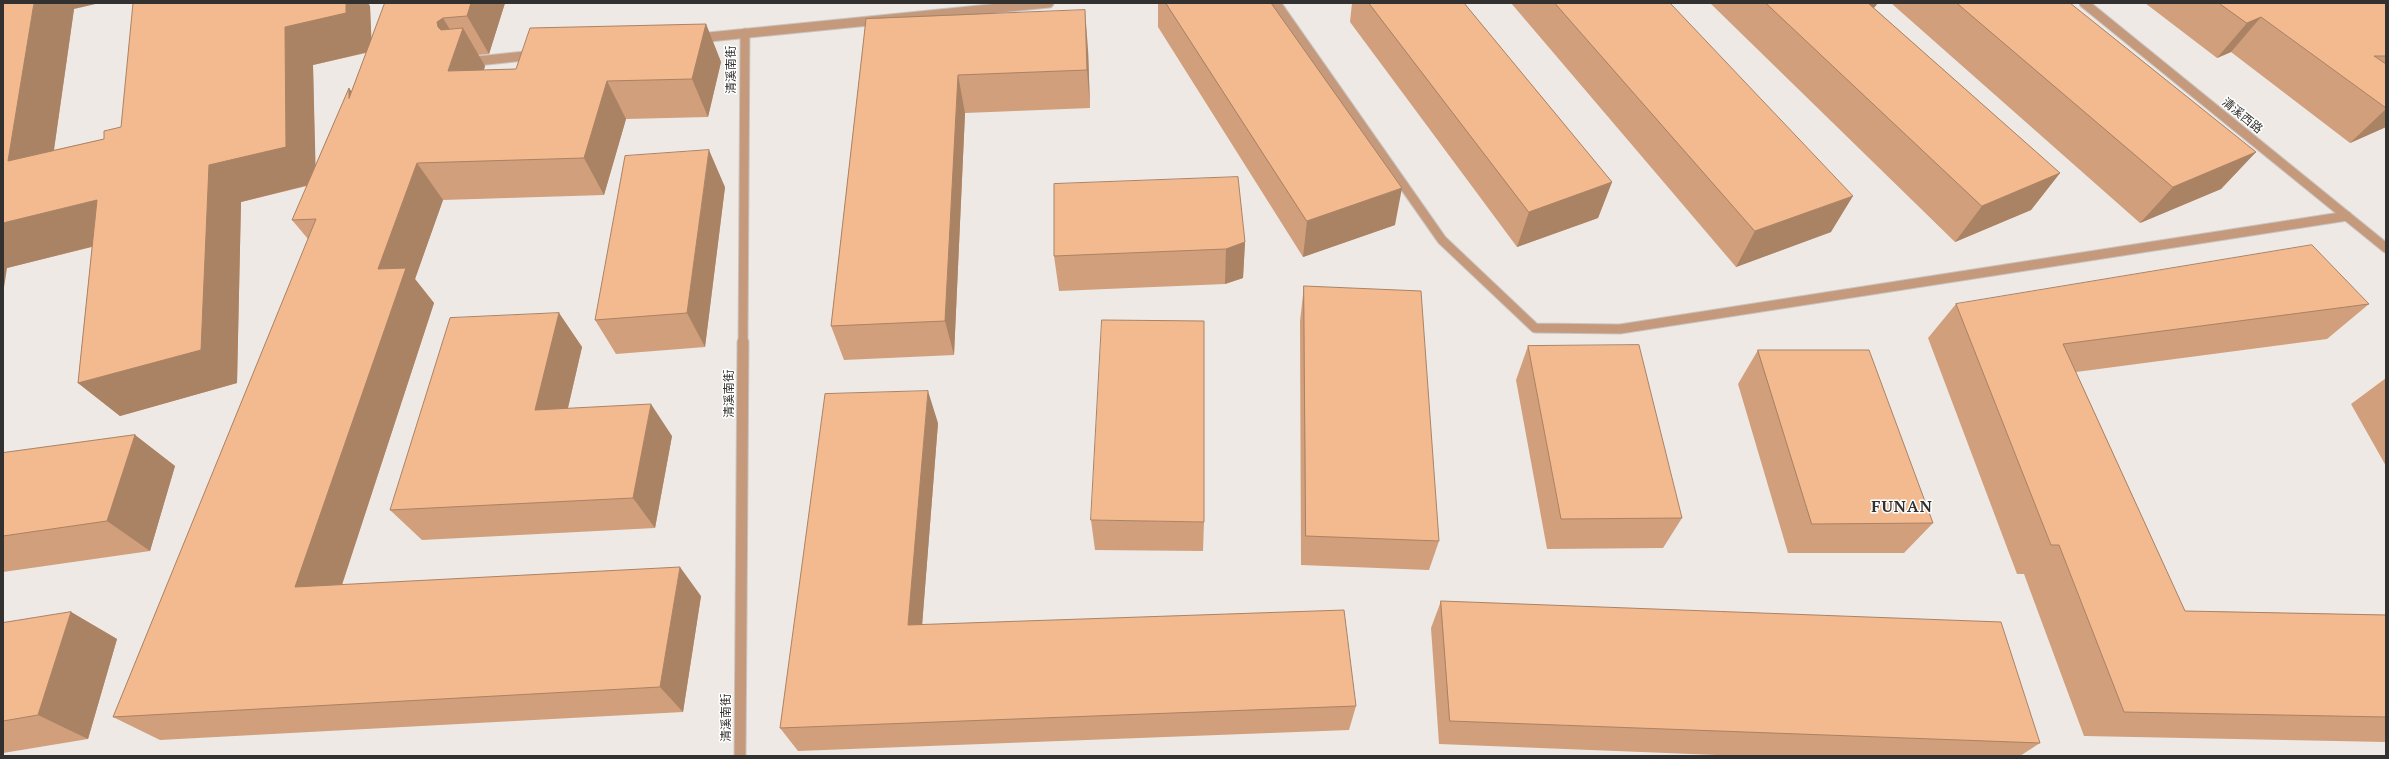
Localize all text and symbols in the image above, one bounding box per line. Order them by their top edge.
street label: 清溪南街 [725,46,739,94]
street label: 清溪西路 [2219,95,2265,137]
street label: 清溪南街 [723,370,737,418]
district label: FUNAN [1871,497,1933,517]
street label: 清溪南街 [720,694,734,742]

